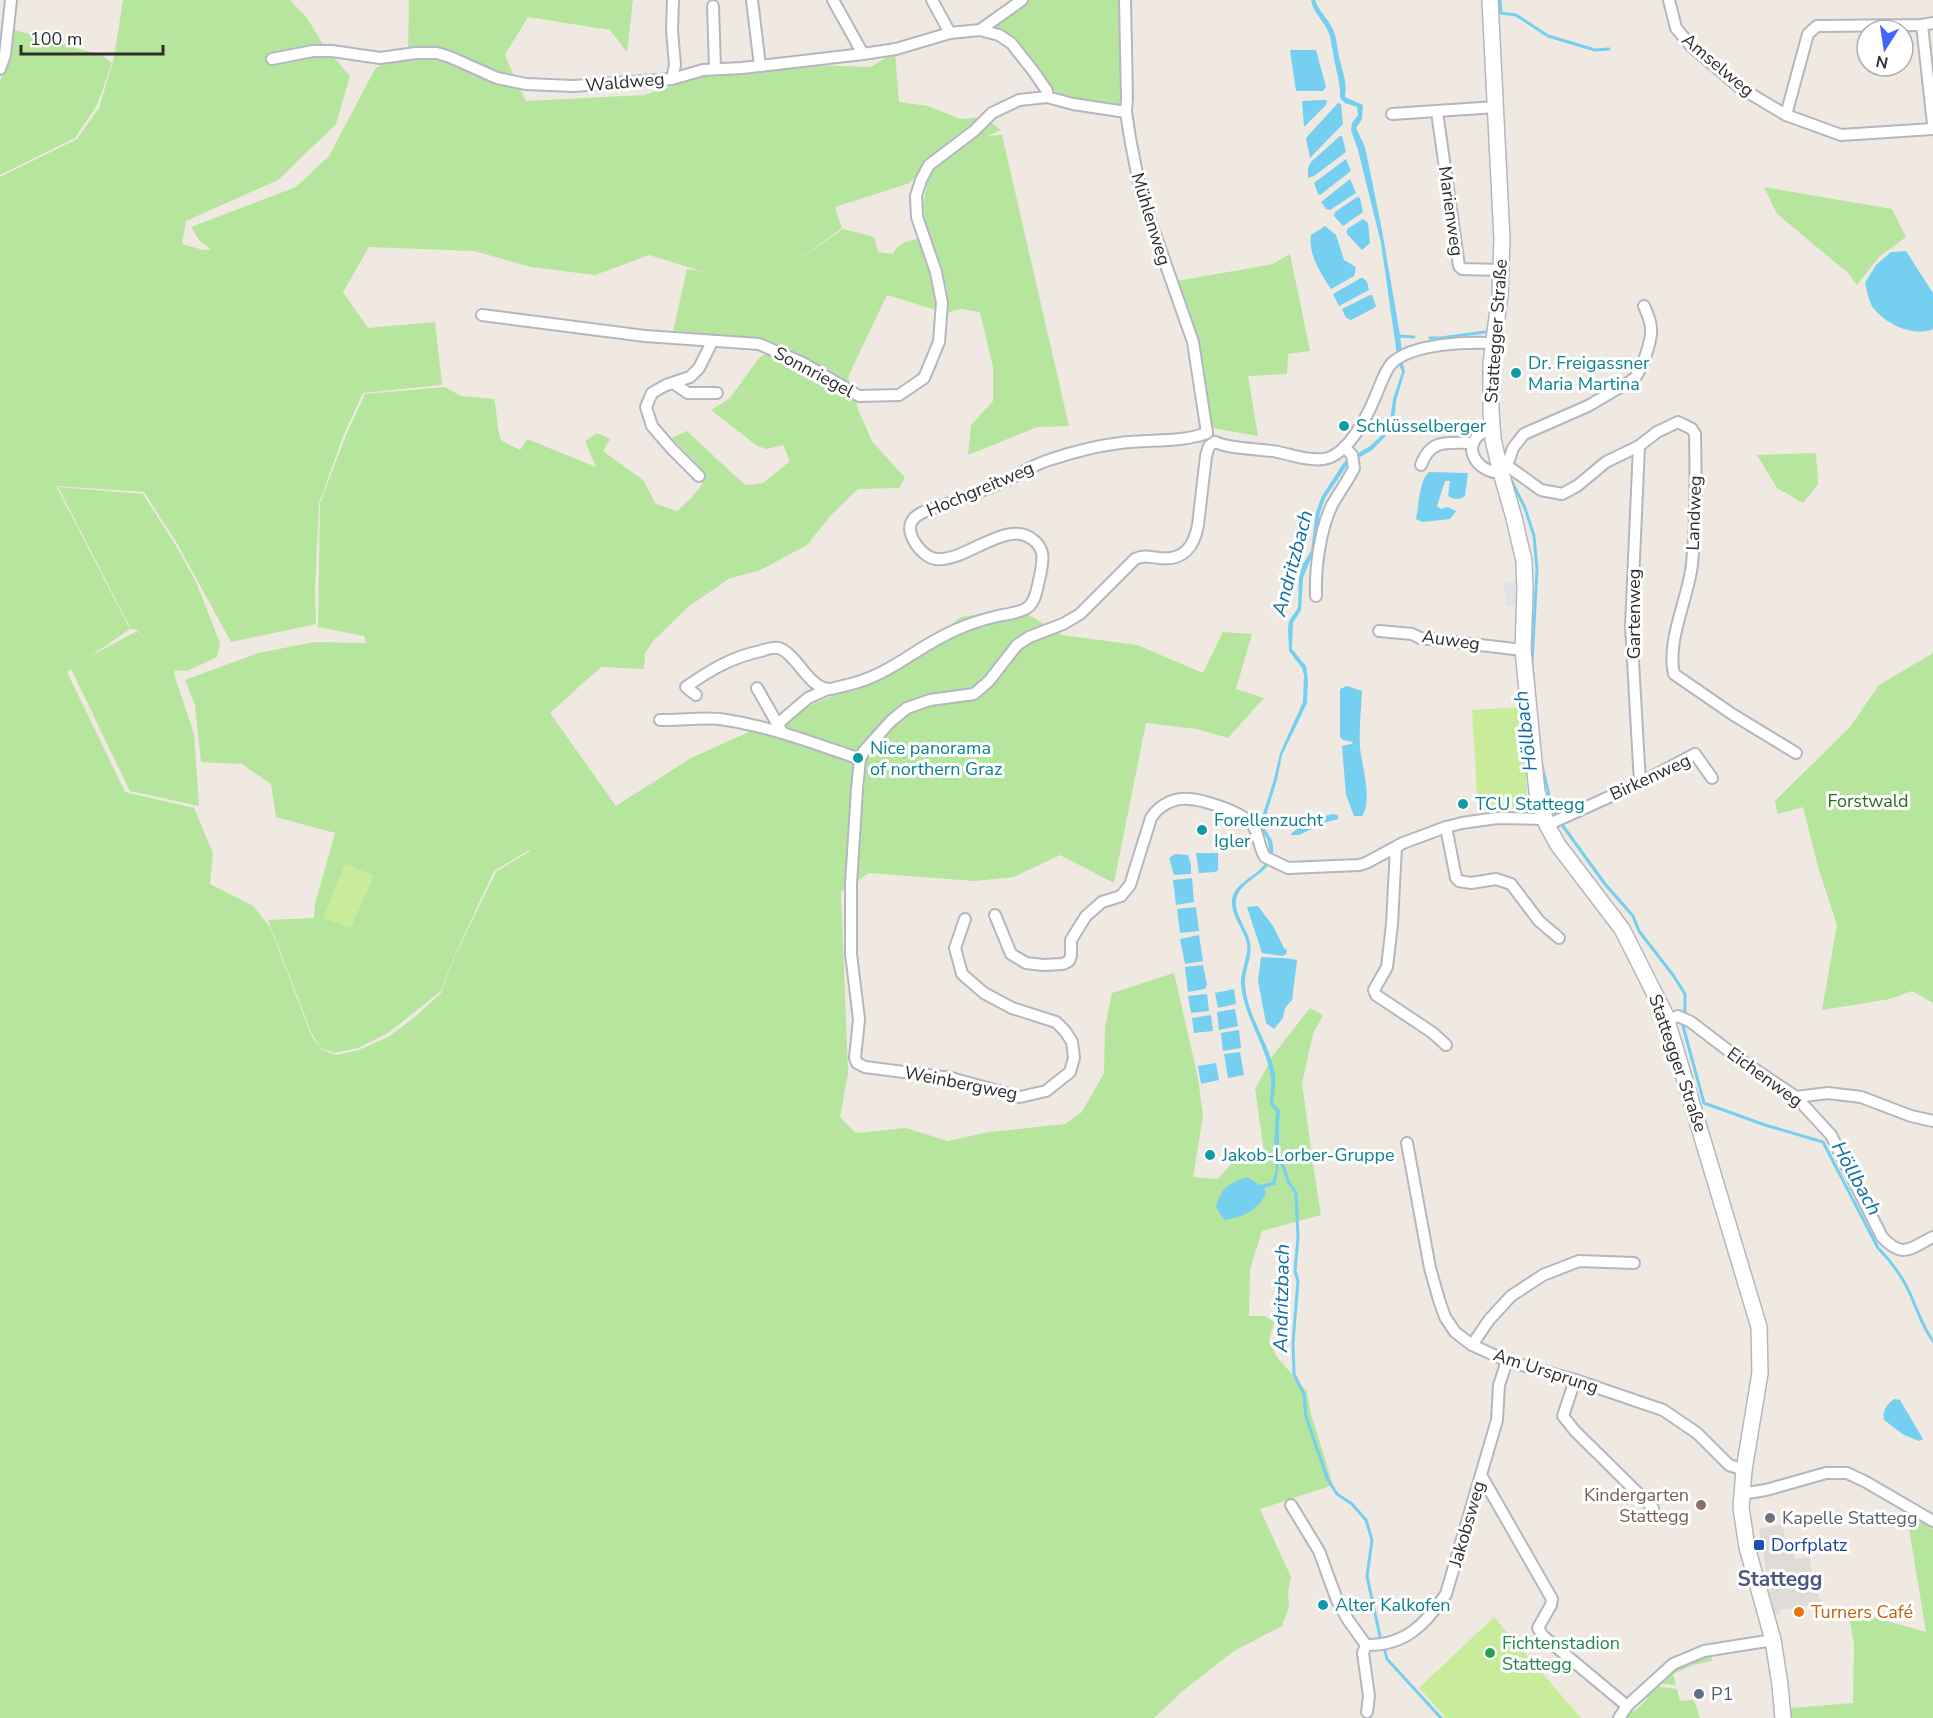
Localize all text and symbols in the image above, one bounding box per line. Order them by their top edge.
scale bar [21,18,164,56]
north arrow [1855,18,1915,78]
text: 100 m [30,27,82,51]
street label: Amselweg [1677,28,1759,102]
text: N [1874,50,1890,74]
street label: Waldweg [585,67,665,97]
street label: Marienweg [1433,165,1469,257]
street label: Mühlenweg [1126,170,1176,268]
street label: Stattegger Straße [1479,258,1513,404]
street label: Sonnriegel [770,341,859,403]
place label: Dr. Freigassner Maria Martina [1528,351,1650,396]
marker: Dr. Freigassner Maria Martina [1509,366,1523,380]
place label: Schlüsselberger [1356,414,1487,438]
marker: Schlüsselberger [1337,419,1351,433]
street label: Hochgreitweg [923,456,1037,522]
street label: Landweg [1681,475,1707,551]
water label: Andritzbach [1265,507,1320,620]
street label: Gartenweg [1622,569,1646,659]
street label: Auweg [1420,624,1482,656]
water label: Höllbach [1507,689,1544,773]
place label: Nice panorama of northern Graz [870,736,1002,781]
street label: Birkenweg [1606,748,1694,806]
marker: Nice panorama of northern Graz [851,751,865,765]
park label: Forstwald [1827,789,1909,813]
place label: TCU Stattegg [1475,792,1585,816]
marker: TCU Stattegg [1456,797,1470,811]
place label: Forellenzucht Igler [1214,808,1324,853]
marker: Forellenzucht Igler [1195,823,1209,837]
street label: Stattegger Straße [1643,991,1713,1135]
street label: Eichenweg [1722,1041,1808,1113]
street label: Weinbergweg [902,1060,1020,1106]
water label: Höllbach [1825,1136,1888,1220]
place label: Jakob-Lorber-Gruppe [1221,1143,1395,1167]
marker: Jakob-Lorber-Gruppe [1203,1148,1217,1162]
water label: Andritzbach [1267,1244,1296,1354]
street label: Am Ursprung [1490,1343,1602,1399]
street label: Jakobsweg [1443,1478,1491,1571]
place label: Kindergarten Stattegg [1584,1483,1689,1528]
marker: Kindergarten Stattegg [1694,1498,1708,1512]
place label: Kapelle Stattegg [1782,1506,1917,1530]
marker: Kapelle Stattegg [1763,1511,1777,1525]
place label: Dorfplatz [1771,1533,1847,1557]
marker: Dorfplatz [1752,1538,1766,1552]
district label: Stattegg [1738,1565,1822,1593]
place label: Alter Kalkofen [1335,1593,1451,1617]
marker: Alter Kalkofen [1316,1598,1330,1612]
place label: Turners Café [1811,1600,1913,1624]
marker: Turners Café [1792,1605,1806,1619]
place label: Fichtenstadion Stattegg [1502,1631,1620,1676]
marker: Fichtenstadion Stattegg [1483,1646,1497,1660]
place label: P1 [1711,1682,1733,1706]
marker: P1 [1692,1687,1706,1701]

